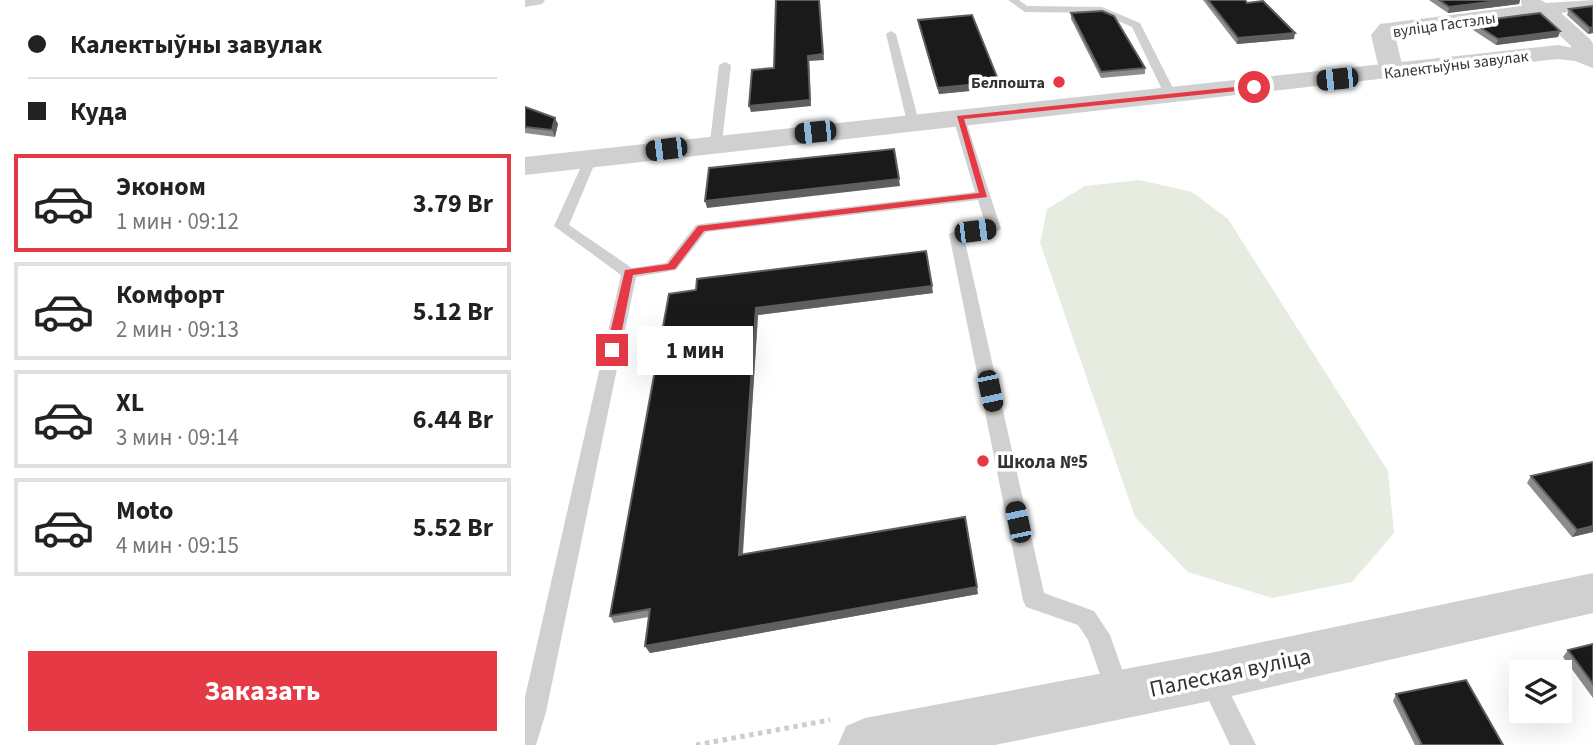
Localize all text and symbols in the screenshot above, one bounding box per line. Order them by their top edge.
street label: вуліца Гастэлы [1391,7,1497,43]
text: Калектыўны завулак [70,26,322,63]
street label: Калектыўны завулак [1383,45,1530,85]
car [1316,66,1359,92]
route start [1238,71,1270,103]
place label: Белпошта [971,72,1045,94]
marker: Белпошта [1051,74,1067,90]
text: Куда [70,93,128,130]
car [794,119,837,145]
car [644,136,689,162]
text: Эконом [116,168,206,205]
icon: car [32,172,95,235]
text: 3.79 Br [413,185,493,222]
text: 1 мин · 09:12 [116,205,239,238]
car [953,218,998,244]
text: Комфорт [116,276,225,313]
icon: car [32,280,95,343]
text: 5.12 Br [413,293,493,330]
text: 2 мин · 09:13 [116,313,239,346]
callout: 1 мин [637,326,752,374]
route end [596,334,628,366]
text: 1 мин [666,334,724,367]
car [976,368,1005,414]
text: XL [116,384,144,421]
icon: car [32,388,95,451]
text: 6.44 Br [413,401,493,438]
text: 3 мин · 09:14 [116,421,239,454]
place label: Школа №5 [997,449,1088,476]
marker: Школа №5 [975,453,991,469]
text: Moto [116,492,173,529]
icon: car [32,496,95,559]
car [1004,499,1033,545]
text: 5.52 Br [413,509,493,546]
text: 4 мин · 09:15 [116,529,239,562]
street label: Палеская вуліца [1146,639,1314,706]
button: Заказать [28,651,497,731]
map controls [1509,660,1572,723]
button: layers [1509,660,1572,723]

